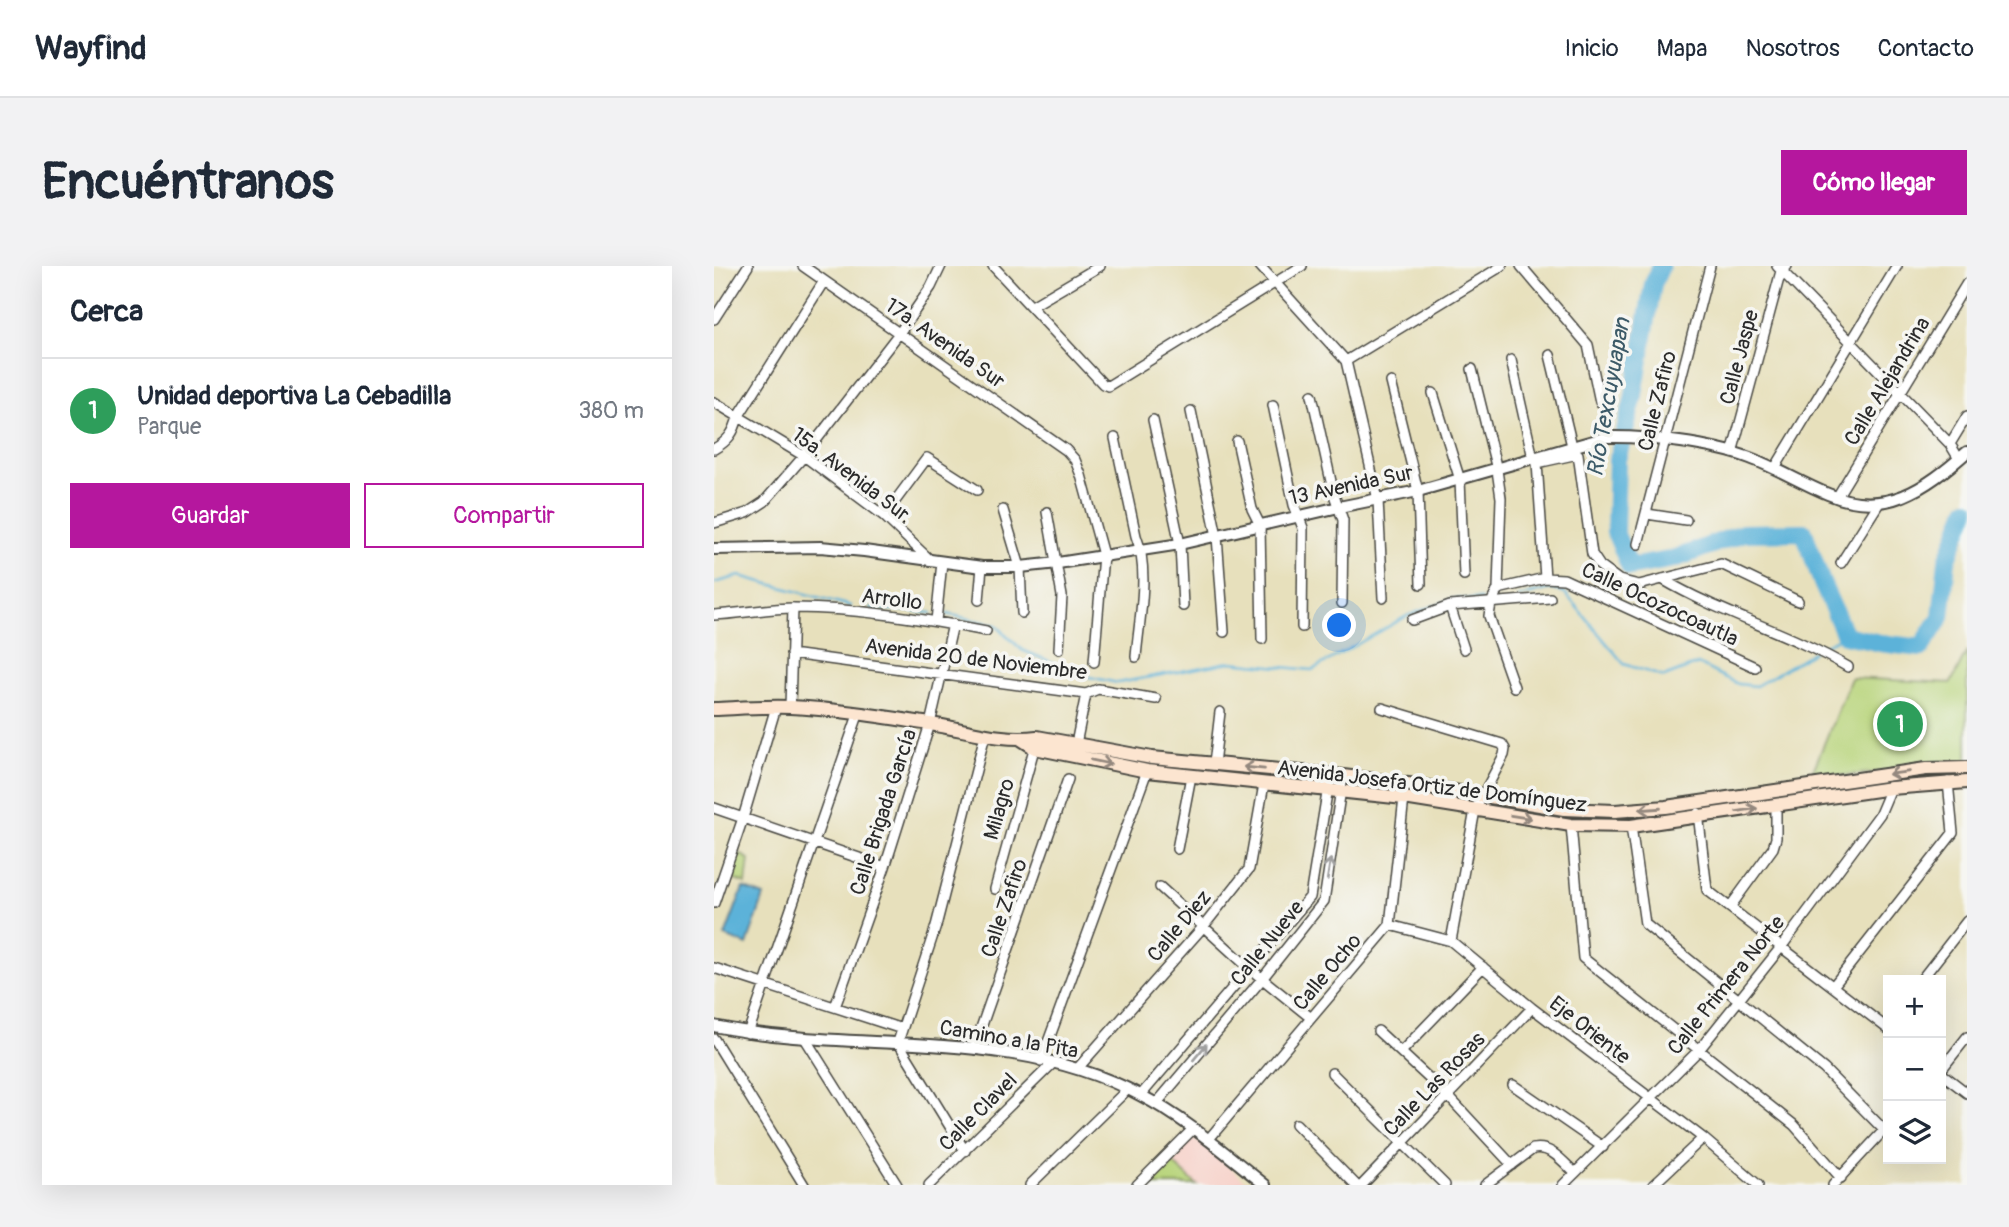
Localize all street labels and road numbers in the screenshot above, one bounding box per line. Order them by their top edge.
street label: 17a. Avenida Sur [879,292,1010,395]
street label: Calle Jaspe [1714,306,1765,408]
street label: Calle Alejandrina [1838,312,1936,451]
street label: Calle Zafiro [1632,348,1683,454]
street label: 15a. Avenida Sur. [786,421,917,530]
street label: 13 Avenida Sur [1286,459,1416,512]
street label: Calle Ocozocoautla [1577,556,1743,653]
street label: Arrollo [860,582,924,617]
street label: Avenida 20 de Noviembre [864,632,1089,687]
street label: Calle Brigada García [844,726,923,899]
street label: Avenida Josefa Ortiz de Domínguez [1276,754,1588,819]
street label: Milagro [978,775,1021,843]
street label: Calle Zafiro [975,855,1034,961]
street label: Calle Diez [1141,885,1217,968]
street label: Calle Nueve [1225,894,1311,992]
street label: Calle Primera Norte [1662,909,1791,1061]
street label: Calle Ocho [1287,928,1368,1017]
street label: Eje Oriente [1544,990,1636,1071]
street label: Camino a la Pita [938,1014,1080,1065]
street label: Calle Las Rosas [1378,1026,1491,1142]
street label: Calle Clavel [933,1067,1023,1157]

